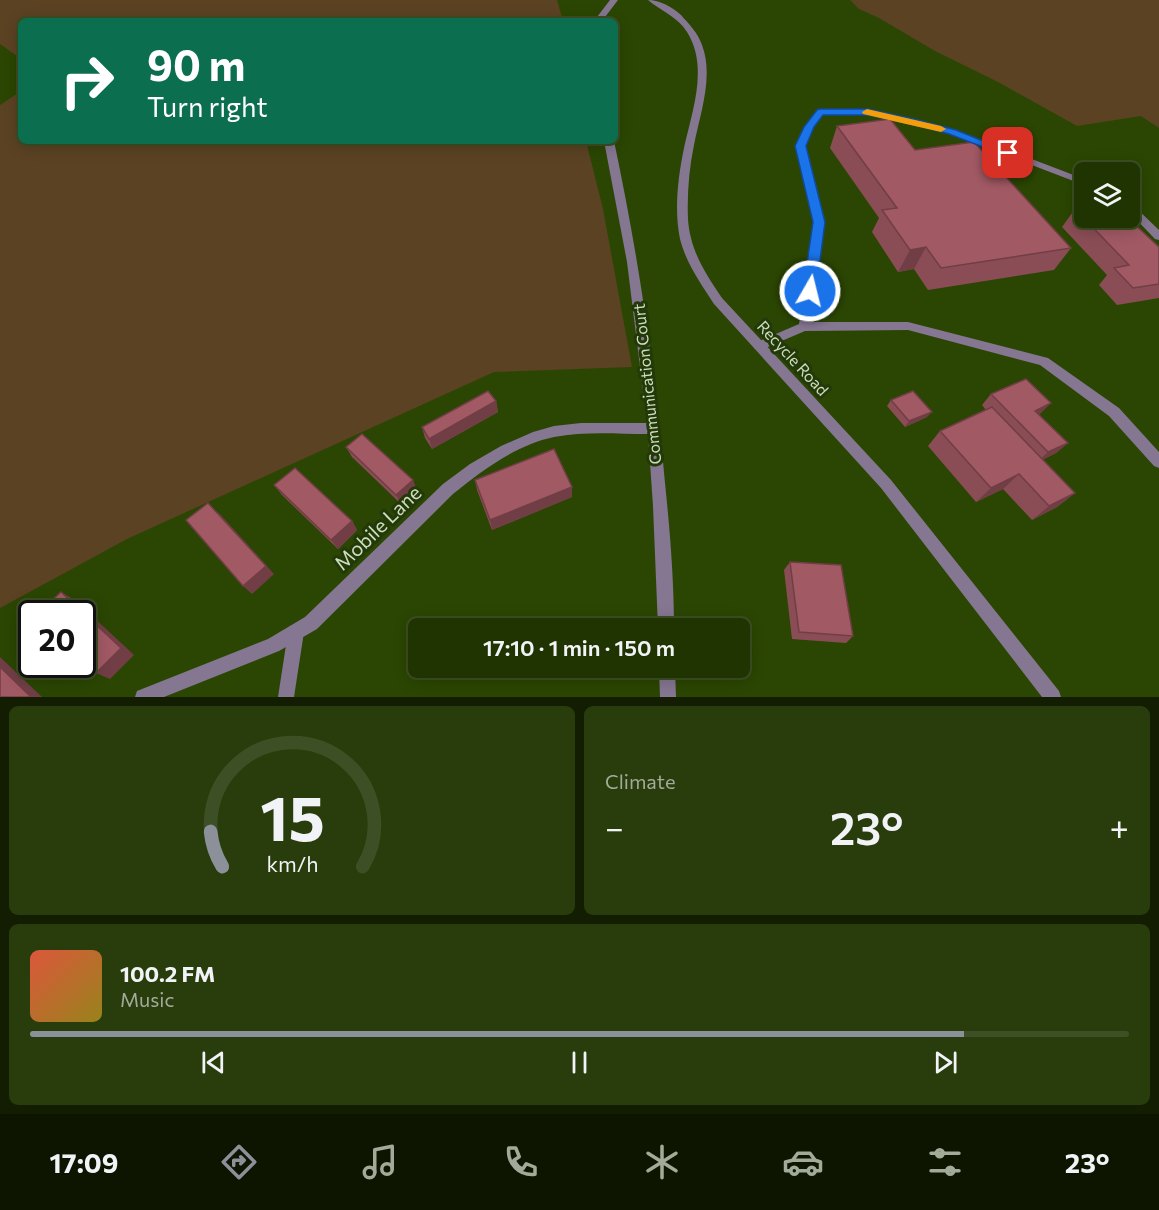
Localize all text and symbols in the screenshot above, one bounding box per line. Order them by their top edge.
text: 90 m [147,38,246,90]
icon: right [48,42,126,120]
text: Turn right [147,90,267,123]
pin [982,127,1033,178]
icon: arrive [991,136,1024,169]
map controls [1074,162,1140,228]
button: layers [1074,162,1140,228]
position arrow [778,259,842,323]
street label: Communication Court [629,302,664,466]
street label: Recycle Road [754,316,833,399]
street label: Mobile Lane [329,480,426,575]
speed limit sign: 20 [18,600,96,678]
text: 17:10 · 1 min · 150 m [483,634,675,661]
text: Climate [605,769,675,793]
text: 15 [260,778,324,854]
text: 23° [830,799,903,854]
text: − [605,806,624,847]
text: + [1110,806,1129,847]
text: km/h [266,851,318,877]
text: 100.2 FM [120,960,215,987]
text: Music [120,987,174,1011]
icon: previous [197,1046,230,1079]
icon: pause [563,1046,596,1079]
icon: next [929,1046,962,1079]
icon: directions [218,1141,260,1183]
icon: music [359,1141,401,1183]
icon: phone [500,1141,542,1183]
icon: climate [641,1141,683,1183]
icon: car [782,1141,824,1183]
icon: filters [924,1141,966,1183]
text: 17:09 [50,1146,118,1179]
text: 23° [1065,1146,1109,1179]

